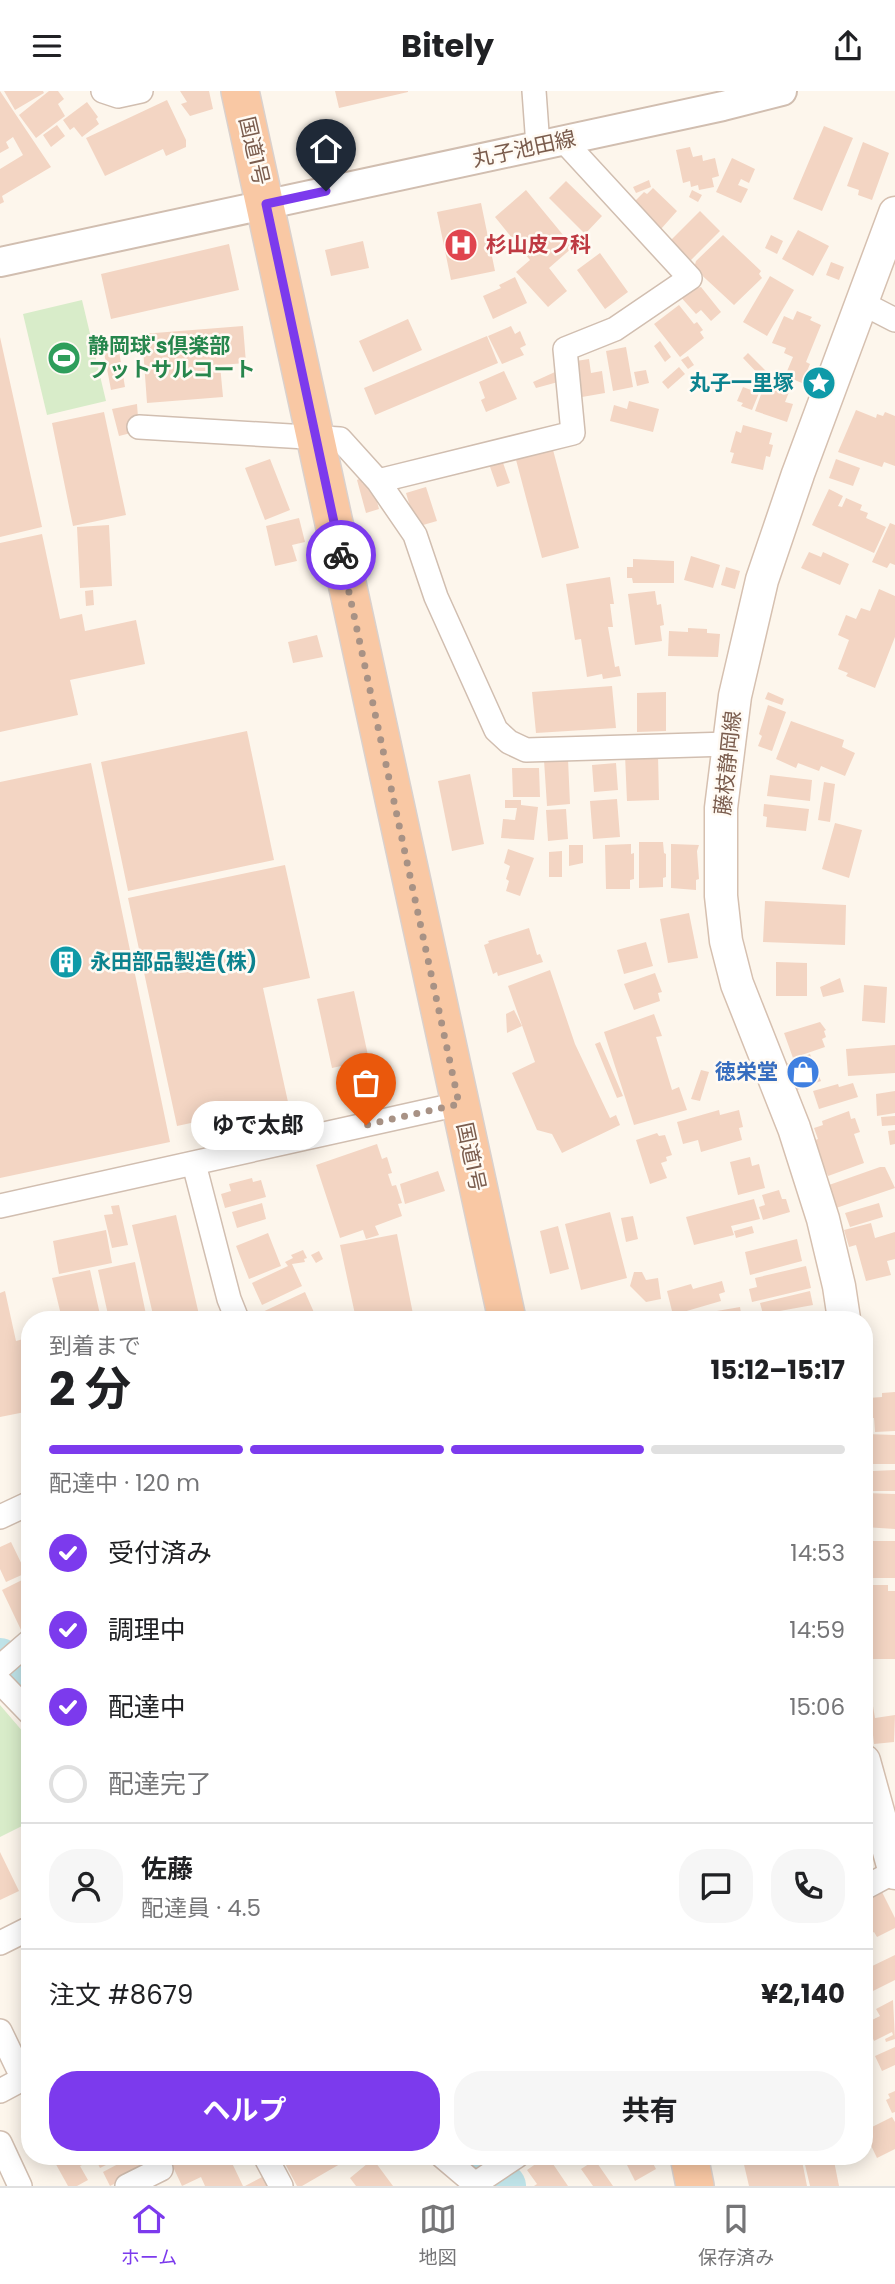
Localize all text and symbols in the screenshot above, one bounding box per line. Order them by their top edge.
text: Bitely [401,23,494,68]
icon: menu [28,27,66,65]
icon: share [829,27,867,65]
street label: 国道1号 [233,114,276,188]
pin [296,119,356,191]
street label: 丸子池田線 [470,123,578,174]
icon: home [307,130,345,168]
hospital icon: 杉山皮フ科 [442,226,480,264]
place label: 杉山皮フ科 [486,230,591,259]
place label: 静岡球's倶楽部 フットサルコート [88,331,256,384]
sports icon: 静岡球's倶楽部 フットサルコート [45,339,83,377]
place icon: 丸子一里塚 [800,364,838,402]
place label: 丸子一里塚 [689,368,794,397]
courier [306,520,376,590]
icon: bike [322,536,360,574]
street label: 藤枝静岡線 [708,709,747,817]
building icon: 永田部品製造(株) [47,943,85,981]
place label: 永田部品製造(株) [90,947,257,976]
pin [336,1053,396,1125]
shop icon: 徳栄堂 [784,1053,822,1091]
place label: 徳栄堂 [715,1057,778,1086]
icon: bag [347,1064,385,1102]
callout: ゆで太郎 [191,1101,324,1149]
text: ゆで太郎 [212,1109,304,1141]
street label: 国道1号 [450,1120,493,1194]
text: 到着まで [49,1330,141,1362]
text: 15:12–15:17 [711,1352,845,1388]
text: 2 分 [49,1357,131,1421]
text: 配達中 · 120 m [49,1467,200,1499]
icon: check [49,1534,87,1572]
text: 受付済み [108,1535,212,1571]
text: 14:53 [790,1537,845,1569]
icon: check [49,1611,87,1649]
text: 調理中 [108,1612,186,1648]
text: 14:59 [789,1614,845,1646]
icon: check [49,1688,87,1726]
text: 配達中 [108,1689,186,1725]
text: 15:06 [789,1691,845,1723]
text: 配達完了 [108,1766,212,1802]
button: person [49,1849,123,1923]
button: chat [679,1849,753,1923]
button: phone [771,1849,845,1923]
text: 佐藤 [141,1851,193,1887]
text: 配達員 · 4.5 [141,1892,261,1924]
text: ¥2,140 [761,1976,845,2012]
text: 注文 #8679 [49,1977,193,2013]
button: ヘルプ [49,2071,440,2151]
button: 共有 [454,2071,845,2151]
tab: ホーム [121,2200,177,2272]
tab: 地図 [419,2200,457,2272]
tab: 保存済み [698,2200,774,2272]

